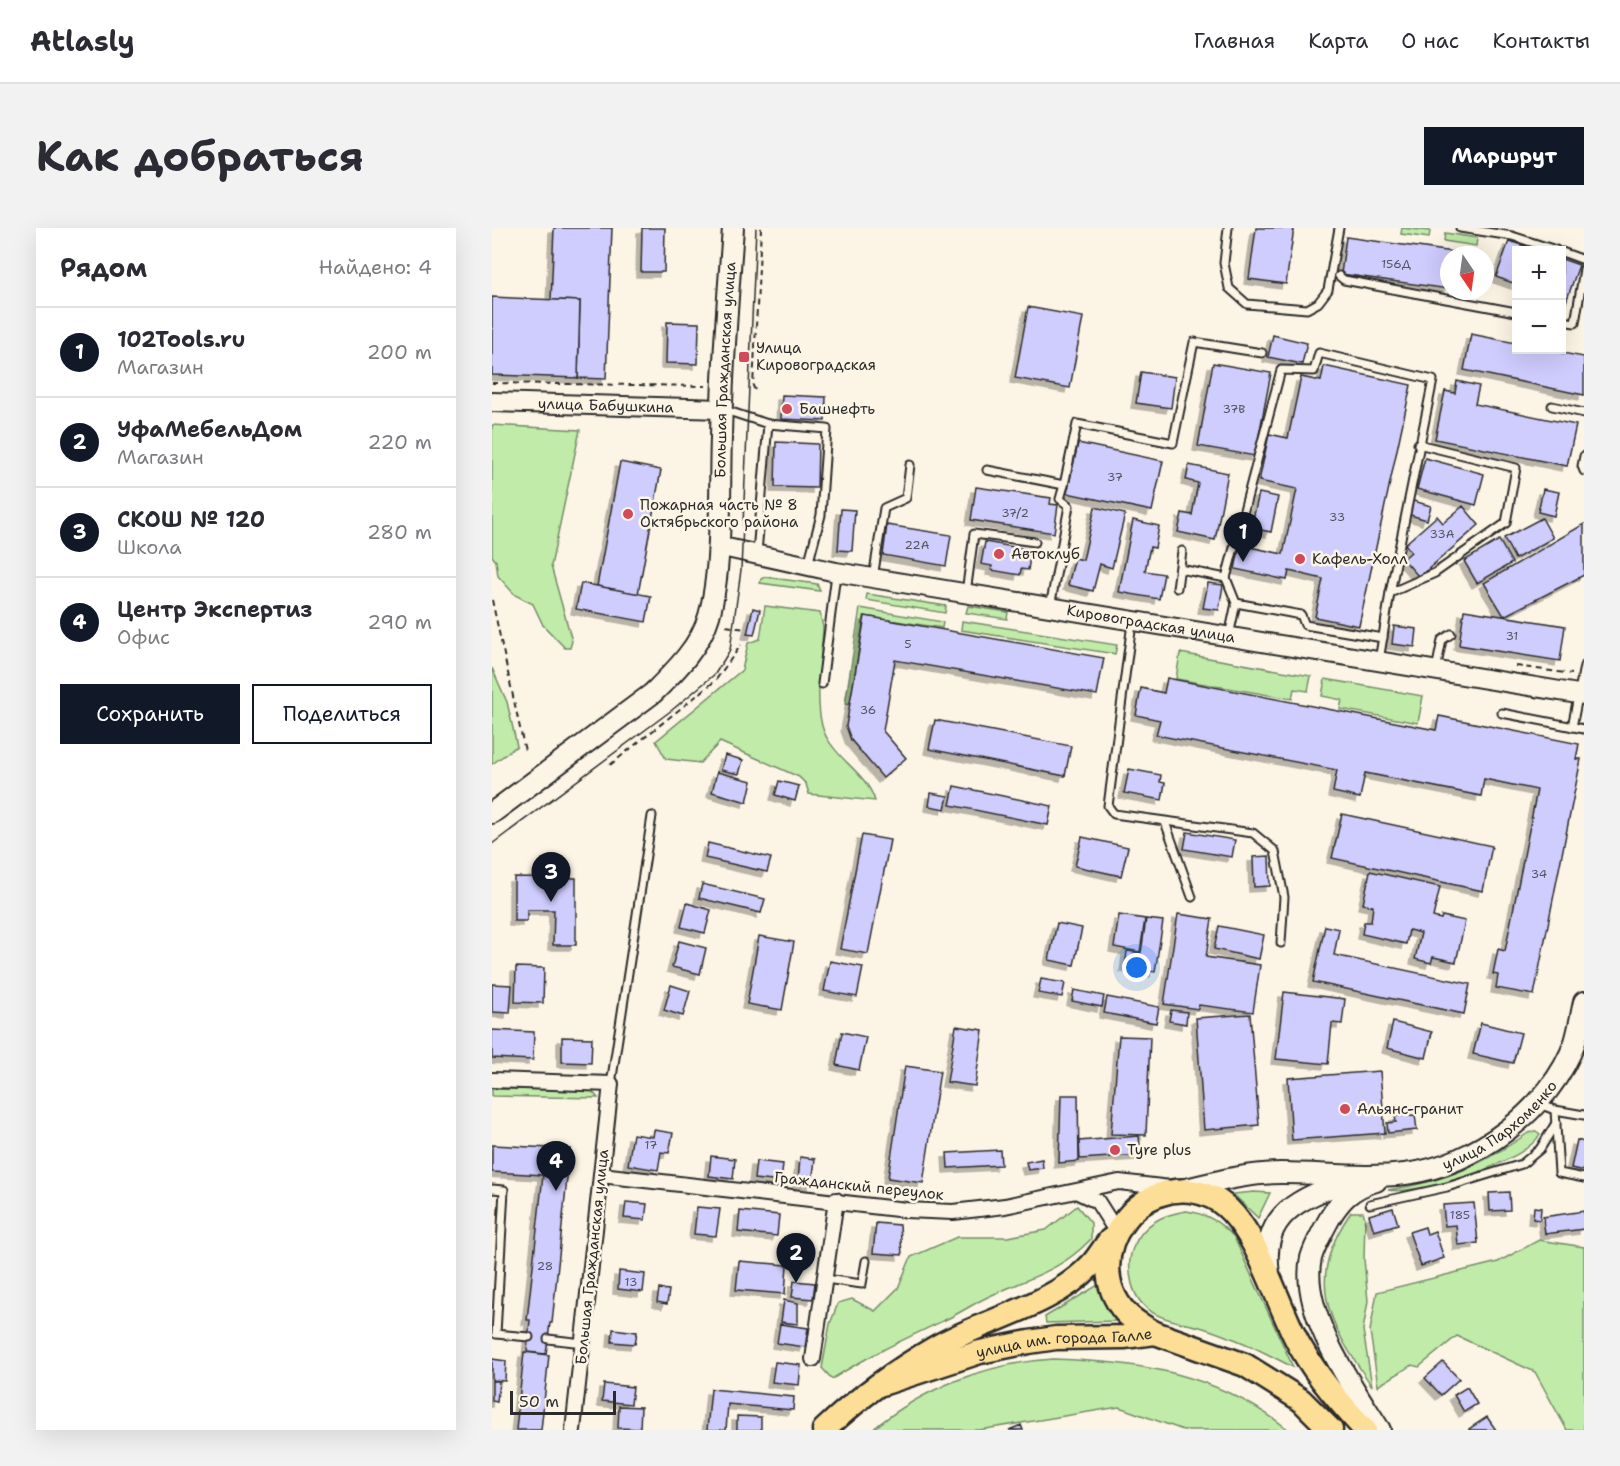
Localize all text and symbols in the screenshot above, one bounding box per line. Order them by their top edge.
text: Atlasly [30,22,135,60]
text: Главная [1194,27,1275,55]
text: Карта [1308,27,1368,55]
text: О нас [1401,27,1459,55]
text: Контакты [1492,27,1590,55]
button: Маршрут [1424,127,1584,185]
text: Как добраться [36,128,364,184]
north arrow [1440,246,1494,300]
map controls [1512,246,1566,354]
button: + [1512,246,1566,300]
text: Рядом [60,250,147,285]
text: Найдено: 4 [319,254,432,280]
house number: 156Д [1381,256,1411,272]
street label: Большая Гражданская улица [710,260,741,478]
button: − [1512,300,1566,354]
text: 102Tools.ru [117,325,246,354]
place label: Улица Кировоградская [756,338,876,375]
text: 1 [75,339,84,365]
text: 200 m [367,339,432,365]
marker: Улица Кировоградская [737,350,751,364]
text: Магазин [117,354,204,380]
street label: улица Бабушкина [538,393,675,418]
place label: Башнефть [799,399,876,419]
house number: 37В [1223,401,1245,417]
marker: Башнефть [780,402,794,416]
text: УфаМебельДом [117,415,302,444]
text: 2 [73,429,87,455]
text: 220 m [368,429,432,455]
text: Магазин [117,444,204,470]
house number: 37 [1107,469,1123,485]
place label: Пожарная часть № 8 Октябрьского района [640,495,799,532]
text: СКОШ № 120 [117,505,265,534]
house number: 37/2 [1001,505,1029,521]
marker: Пожарная часть № 8 Октябрьского района [621,507,635,521]
house number: 33 [1329,509,1345,525]
pin: 1 [1224,512,1263,562]
text: 3 [73,519,87,545]
text: 280 m [367,519,432,545]
house number: 33А [1430,526,1455,542]
text: Школа [117,534,182,560]
house number: 22А [905,537,930,553]
place label: Автоклуб [1011,544,1080,564]
marker: Автоклуб [992,547,1006,561]
place label: Кафель-Холл [1312,549,1408,569]
marker: Кафель-Холл [1293,552,1307,566]
text: Центр Экспертиз [117,595,312,624]
street label: Кировоградская улица [1065,600,1237,648]
text: 4 [73,609,87,635]
text: 290 m [367,609,432,635]
text: Офис [117,624,170,650]
house number: 31 [1506,628,1518,644]
house number: 5 [904,636,912,652]
button: Сохранить [60,684,240,744]
button: Поделиться [252,684,432,744]
house number: 36 [860,702,876,718]
pin: 3 [532,852,570,902]
house number: 34 [1531,866,1547,882]
your location [1122,953,1151,982]
street label: улица Пархоменко [1439,1076,1562,1175]
place label: Альянс-гранит [1357,1099,1464,1119]
marker: Альянс-гранит [1338,1102,1352,1116]
house number: 17 [645,1137,657,1153]
place label: Tyre plus [1127,1140,1192,1160]
pin: 4 [536,1142,576,1191]
marker: Tyre plus [1108,1143,1122,1157]
street label: Большая Гражданская улица [571,1148,613,1366]
street label: Гражданский переулок [773,1167,945,1205]
house number: 185 [1450,1207,1470,1223]
pin: 2 [776,1234,816,1283]
house number: 28 [537,1258,553,1274]
house number: 13 [625,1274,637,1290]
street label: улица им. города Галле [974,1323,1153,1363]
scale bar [510,1388,616,1416]
text: 50 m [519,1391,559,1412]

